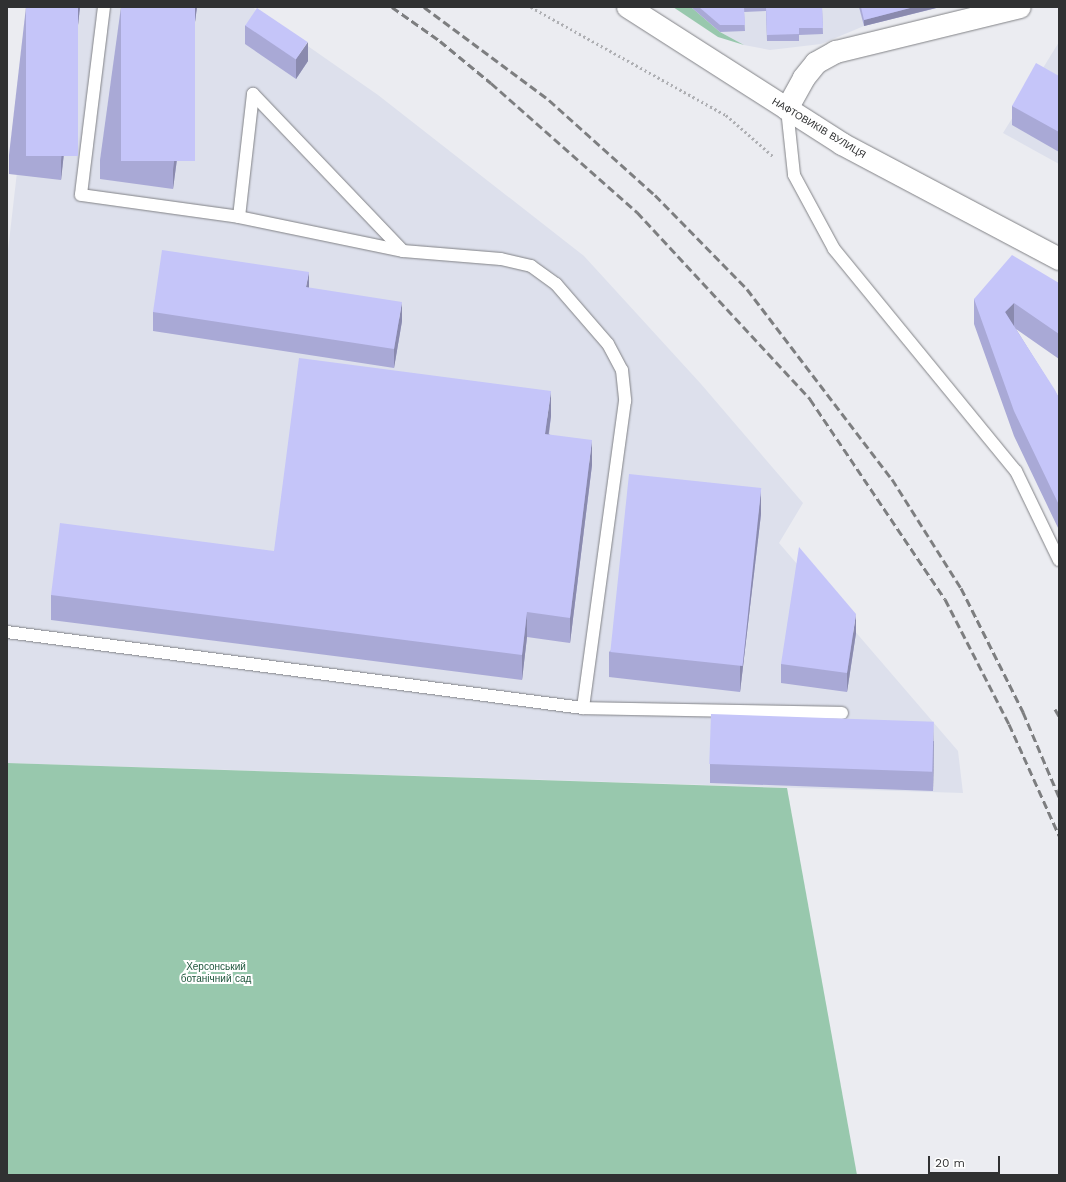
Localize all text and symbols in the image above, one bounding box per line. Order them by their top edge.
street label: НАФТОВИКІВ ВУЛИЦЯ [770,95,868,161]
park label: Херсонський ботанічний сад [181,960,251,984]
scale bar [930,1148,1002,1174]
text: 20 m [935,1156,965,1170]

